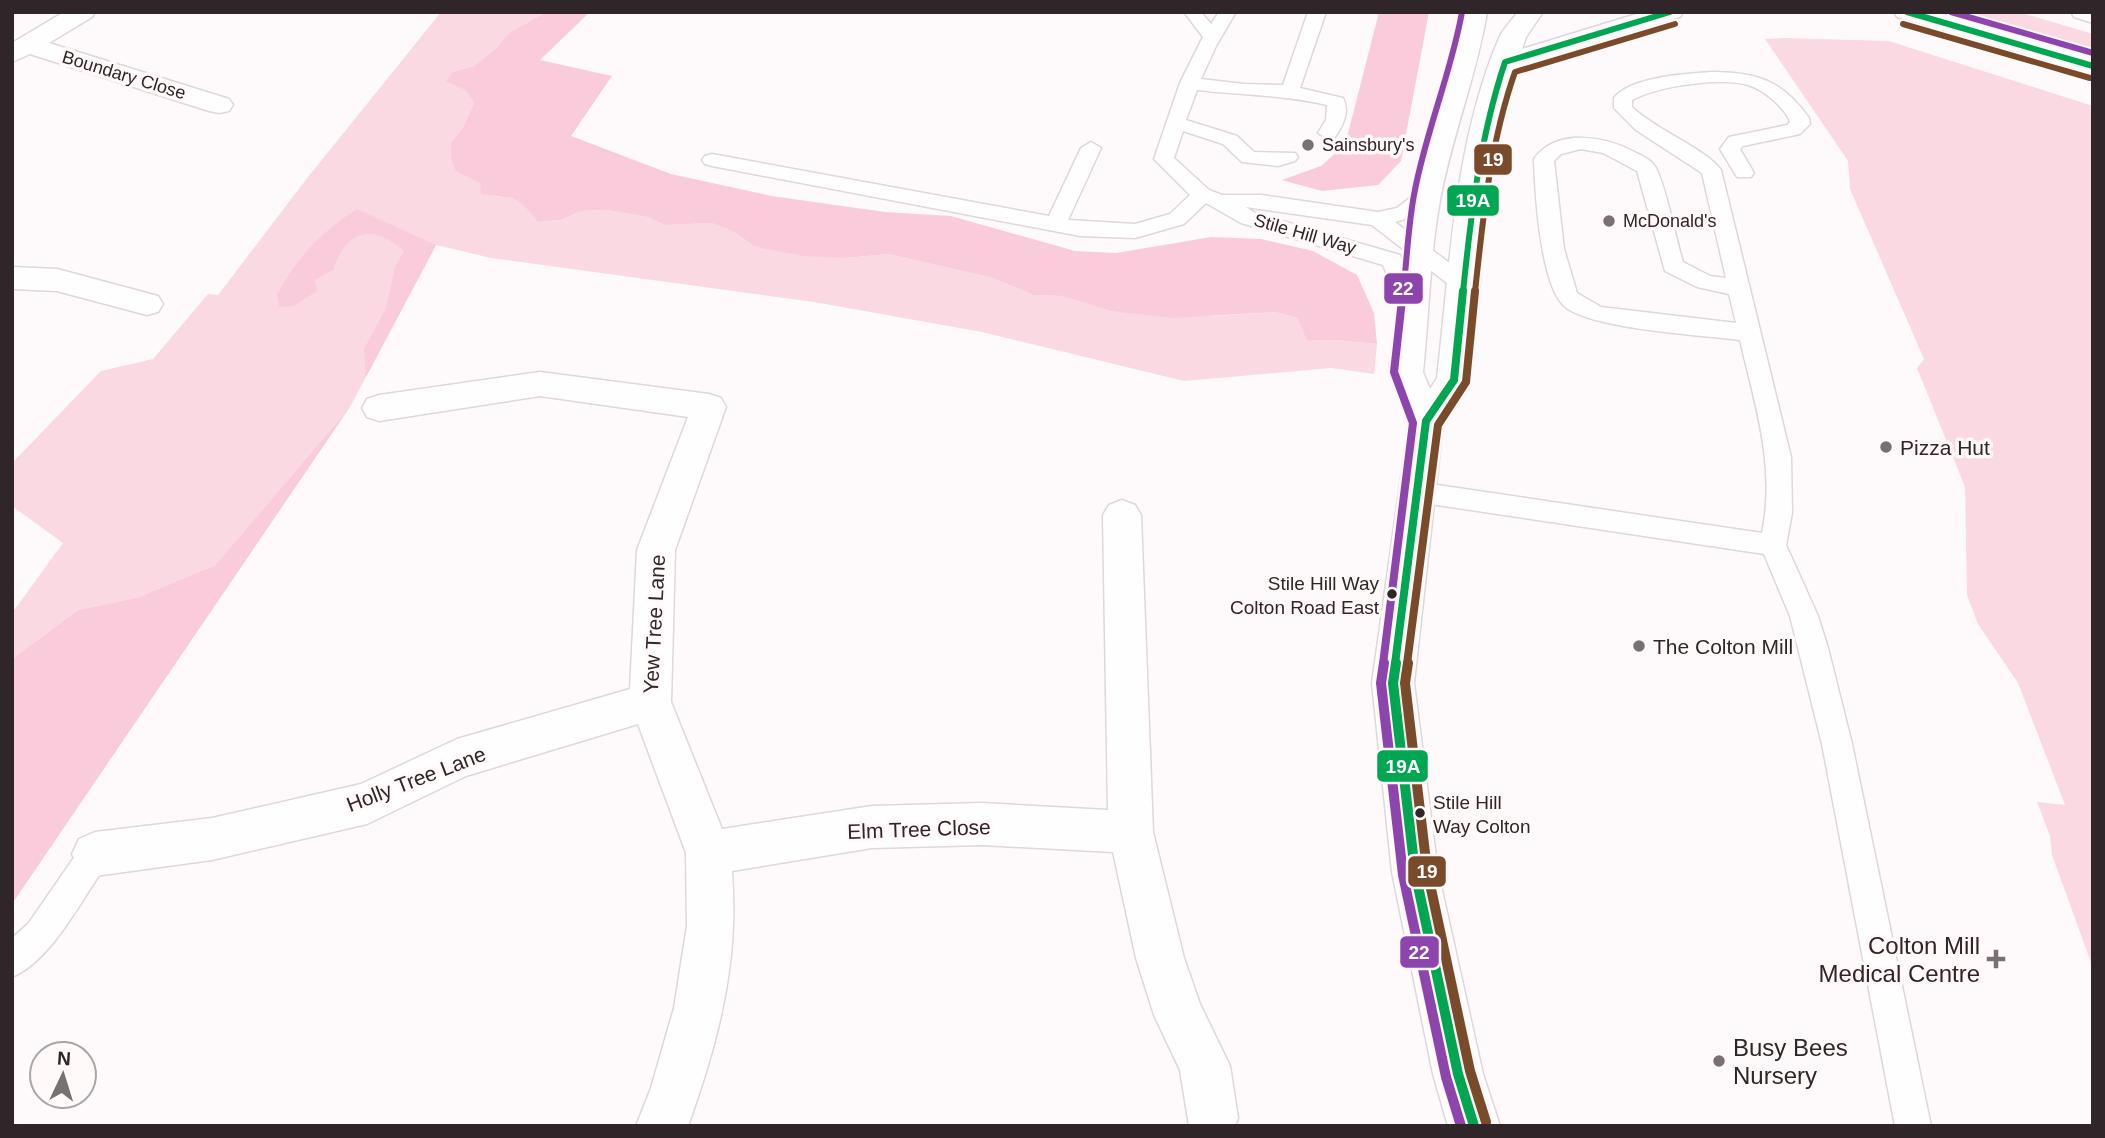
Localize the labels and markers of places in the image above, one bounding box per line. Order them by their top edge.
place label: Sainsbury's [1322,135,1414,155]
marker: Sainsbury's [1300,137,1316,153]
place label: McDonald's [1623,211,1716,231]
marker: McDonald's [1601,213,1617,229]
place label: Pizza Hut [1900,436,1990,459]
marker: Pizza Hut [1878,439,1894,455]
place label: Stile Hill Way Colton Road East [1230,573,1380,618]
marker: Stile Hill Way Colton Road East [1385,587,1399,601]
place label: The Colton Mill [1653,635,1793,658]
marker: The Colton Mill [1631,638,1647,654]
place label: Stile Hill Way Colton [1433,792,1531,837]
marker: Stile Hill Way Colton [1413,806,1427,820]
place label: Colton Mill Medical Centre [1819,932,1980,987]
marker: Colton Mill Medical Centre [1986,949,2006,969]
place label: Busy Bees Nursery [1733,1034,1848,1089]
marker: Busy Bees Nursery [1711,1053,1727,1069]

